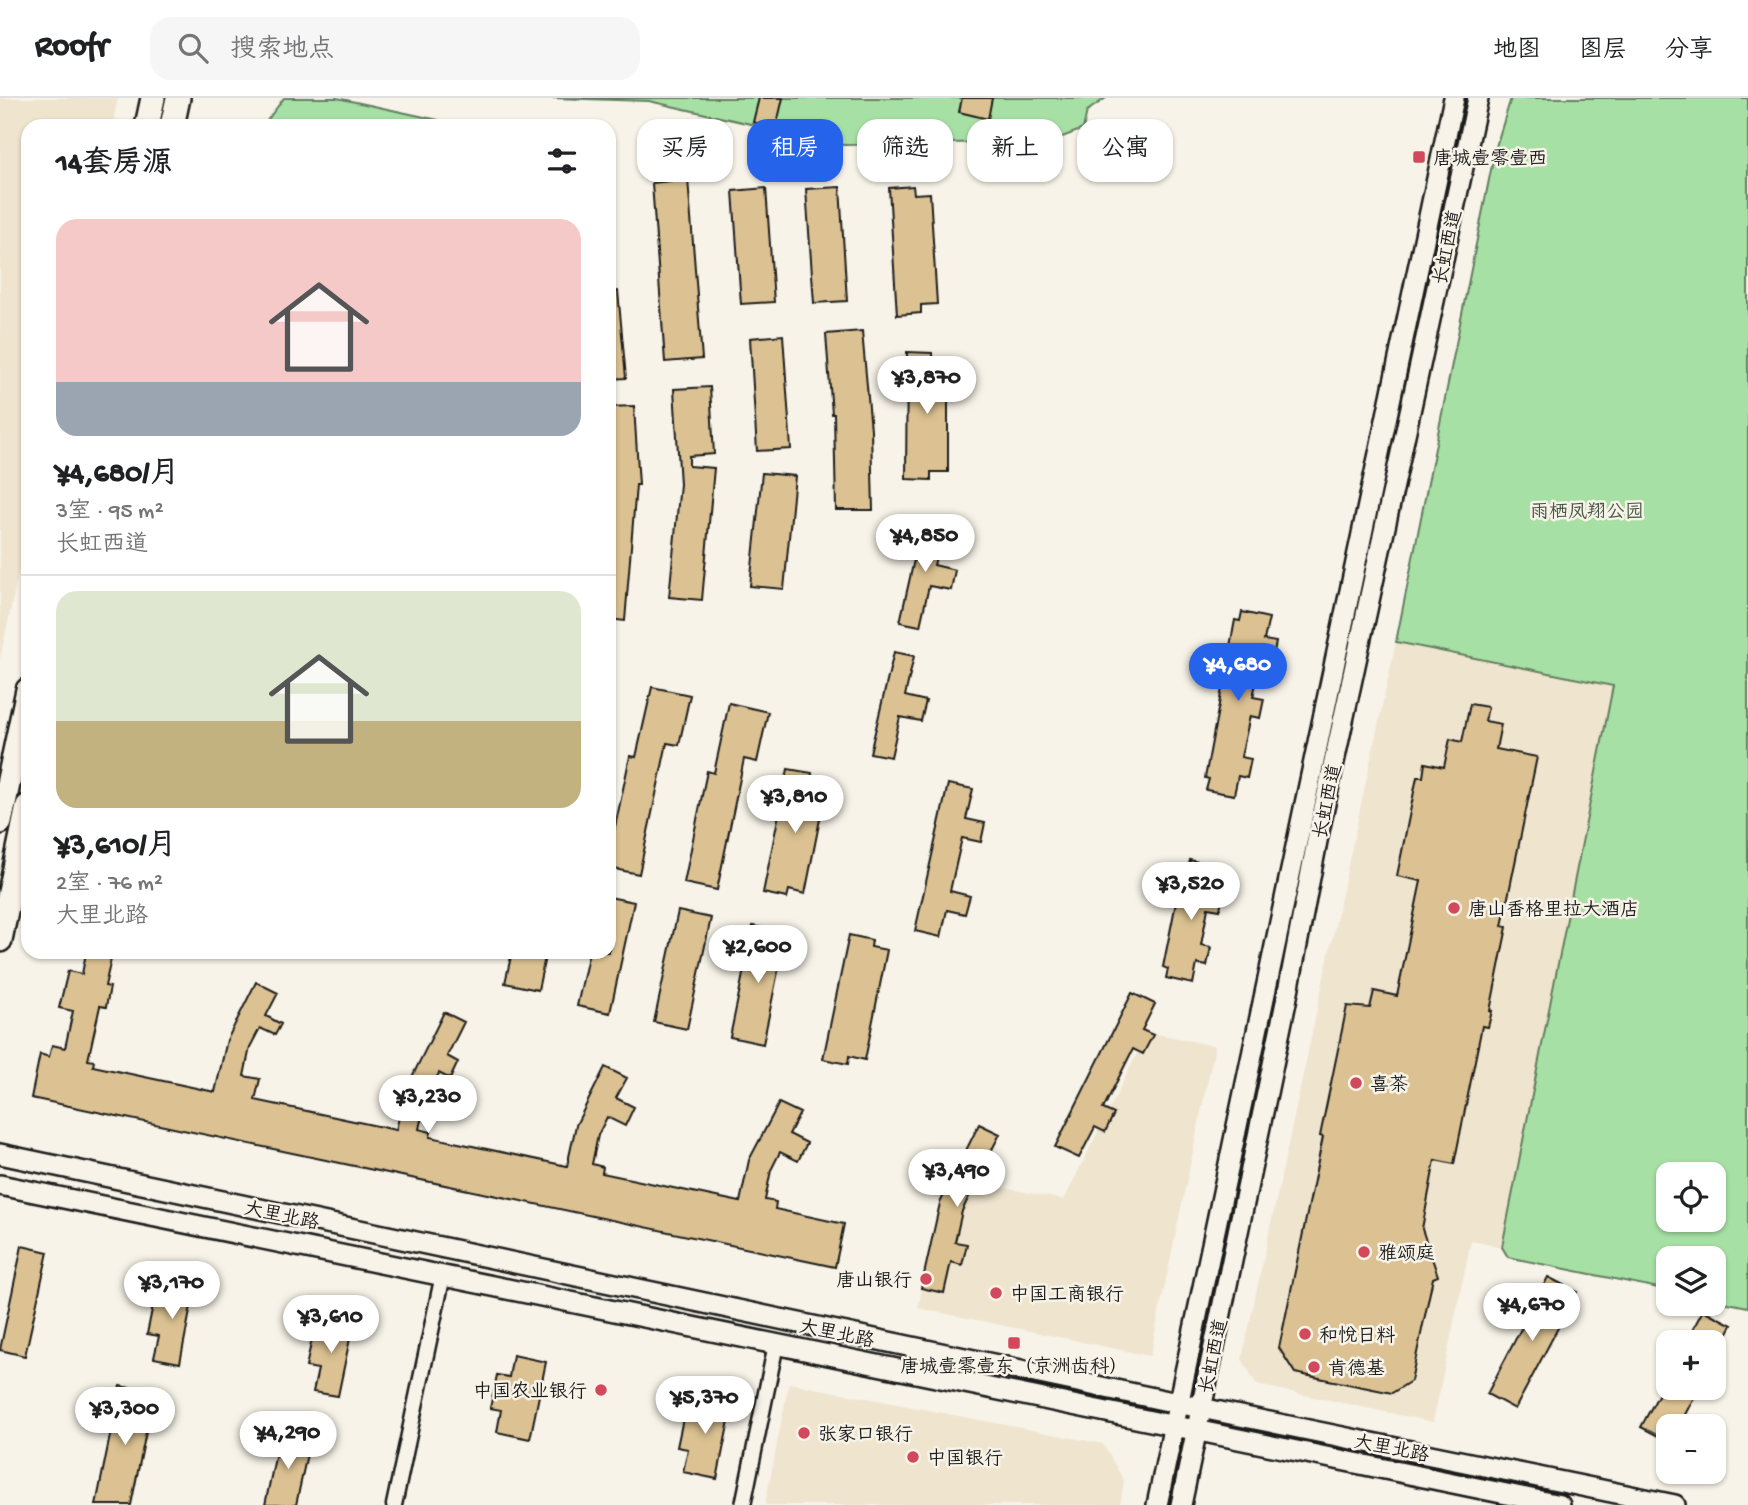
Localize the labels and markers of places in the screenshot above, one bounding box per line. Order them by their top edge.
place label: 唐城壹零壹西 [1433,148,1547,172]
marker: 唐城壹零壹西 [1411,149,1427,165]
pin: ¥3,870 [870,356,984,416]
pin: ¥4,850 [868,514,982,574]
pin: ¥4,680 [1181,644,1295,703]
pin: ¥3,810 [738,776,852,835]
pin: ¥3,520 [1134,862,1248,922]
place label: 唐山香格里拉大酒店 [1468,899,1639,923]
marker: 唐山香格里拉大酒店 [1446,900,1462,916]
pin: ¥2,600 [701,926,815,985]
place label: 喜茶 [1370,1074,1408,1098]
marker: 喜茶 [1348,1075,1364,1091]
pin: ¥3,230 [371,1076,485,1135]
pin: ¥3,490 [900,1150,1014,1209]
place label: 雅颂庭 [1378,1243,1435,1267]
marker: 雅颂庭 [1356,1244,1372,1260]
pin: ¥3,170 [115,1262,229,1321]
place label: 唐山银行 [836,1270,912,1294]
marker: 唐山银行 [918,1271,934,1287]
place label: 中国工商银行 [1010,1284,1124,1308]
pin: ¥4,670 [1475,1284,1589,1343]
marker: 中国工商银行 [988,1285,1004,1301]
pin: ¥3,610 [274,1296,388,1355]
place label: 和悦日料 [1319,1325,1396,1349]
marker: 和悦日料 [1297,1326,1313,1342]
marker: 唐城壹零壹东（京洲齿科） [1006,1335,1022,1351]
place label: 唐城壹零壹东（京洲齿科） [900,1356,1128,1380]
place label: 肯德基 [1328,1358,1385,1382]
marker: 肯德基 [1306,1359,1322,1375]
pin: ¥5,370 [648,1376,762,1436]
place label: 中国农业银行 [473,1380,587,1405]
marker: 中国农业银行 [593,1382,609,1398]
pin: ¥3,300 [68,1388,182,1447]
pin: ¥4,290 [231,1412,345,1471]
place label: 张家口银行 [818,1424,913,1448]
marker: 张家口银行 [796,1425,812,1441]
place label: 中国银行 [927,1448,1003,1472]
marker: 中国银行 [905,1449,921,1465]

